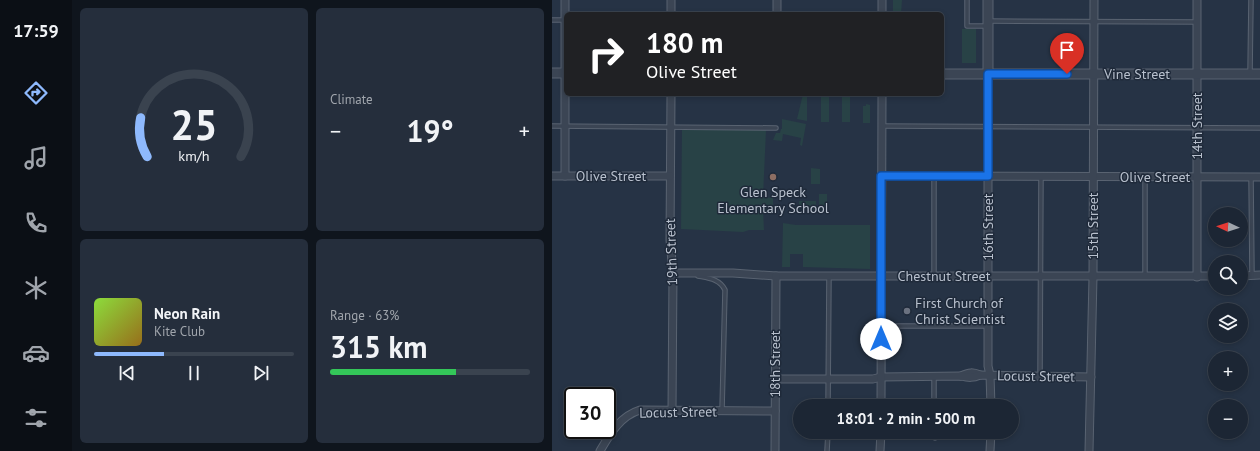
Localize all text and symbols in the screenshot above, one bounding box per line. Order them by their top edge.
text: 17:59 [13,19,59,42]
text: 180 m [646,24,723,61]
icon: right [580,28,632,80]
pin [1050,33,1084,74]
icon: arrive [1056,39,1078,61]
text: Olive Street [646,60,737,83]
street label: Vine Street [1103,65,1170,83]
icon: directions [22,79,50,107]
text: Climate [330,91,373,108]
street label: 14th Street [1188,92,1206,160]
text: 25 [170,98,218,151]
text: 19° [406,111,454,150]
text: − [330,117,341,145]
text: + [519,117,530,145]
icon: music [22,144,50,172]
text: km/h [178,146,210,165]
street label: Olive Street [576,167,647,185]
street label: Olive Street [1120,168,1191,186]
marker: Glen Speck Elementary School [768,172,778,182]
place label: Glen Speck Elementary School [717,183,829,217]
street label: 15th Street [1084,192,1102,260]
street label: 16th Street [979,193,997,261]
north arrow [1208,207,1248,247]
map controls [1208,207,1248,439]
icon: phone [22,209,50,237]
street label: 19th Street [661,218,681,286]
button: search [1208,255,1248,295]
street label: Chestnut Street [898,267,991,285]
icon: climate [22,274,50,302]
place label: First Church of Christ Scientist [915,294,1005,328]
button: layers [1208,303,1248,343]
text: Neon Rain [154,304,220,323]
marker: First Church of Christ Scientist [902,306,912,316]
text: Range · 63% [330,307,399,324]
position arrow [860,318,902,360]
text: Kite Club [154,323,205,340]
text: 315 km [330,327,428,366]
street label: 18th Street [766,330,784,398]
icon: car [22,339,50,367]
button: + [1208,351,1248,391]
icon: previous [116,362,138,384]
icon: pause [183,362,205,384]
icon: next [250,362,272,384]
street label: Locust Street [997,366,1075,386]
speed limit sign: 30 [564,387,616,439]
button: − [1208,399,1248,439]
street label: Locust Street [639,402,717,422]
icon: filters [22,404,50,432]
text: 18:01 · 2 min · 500 m [837,409,975,428]

